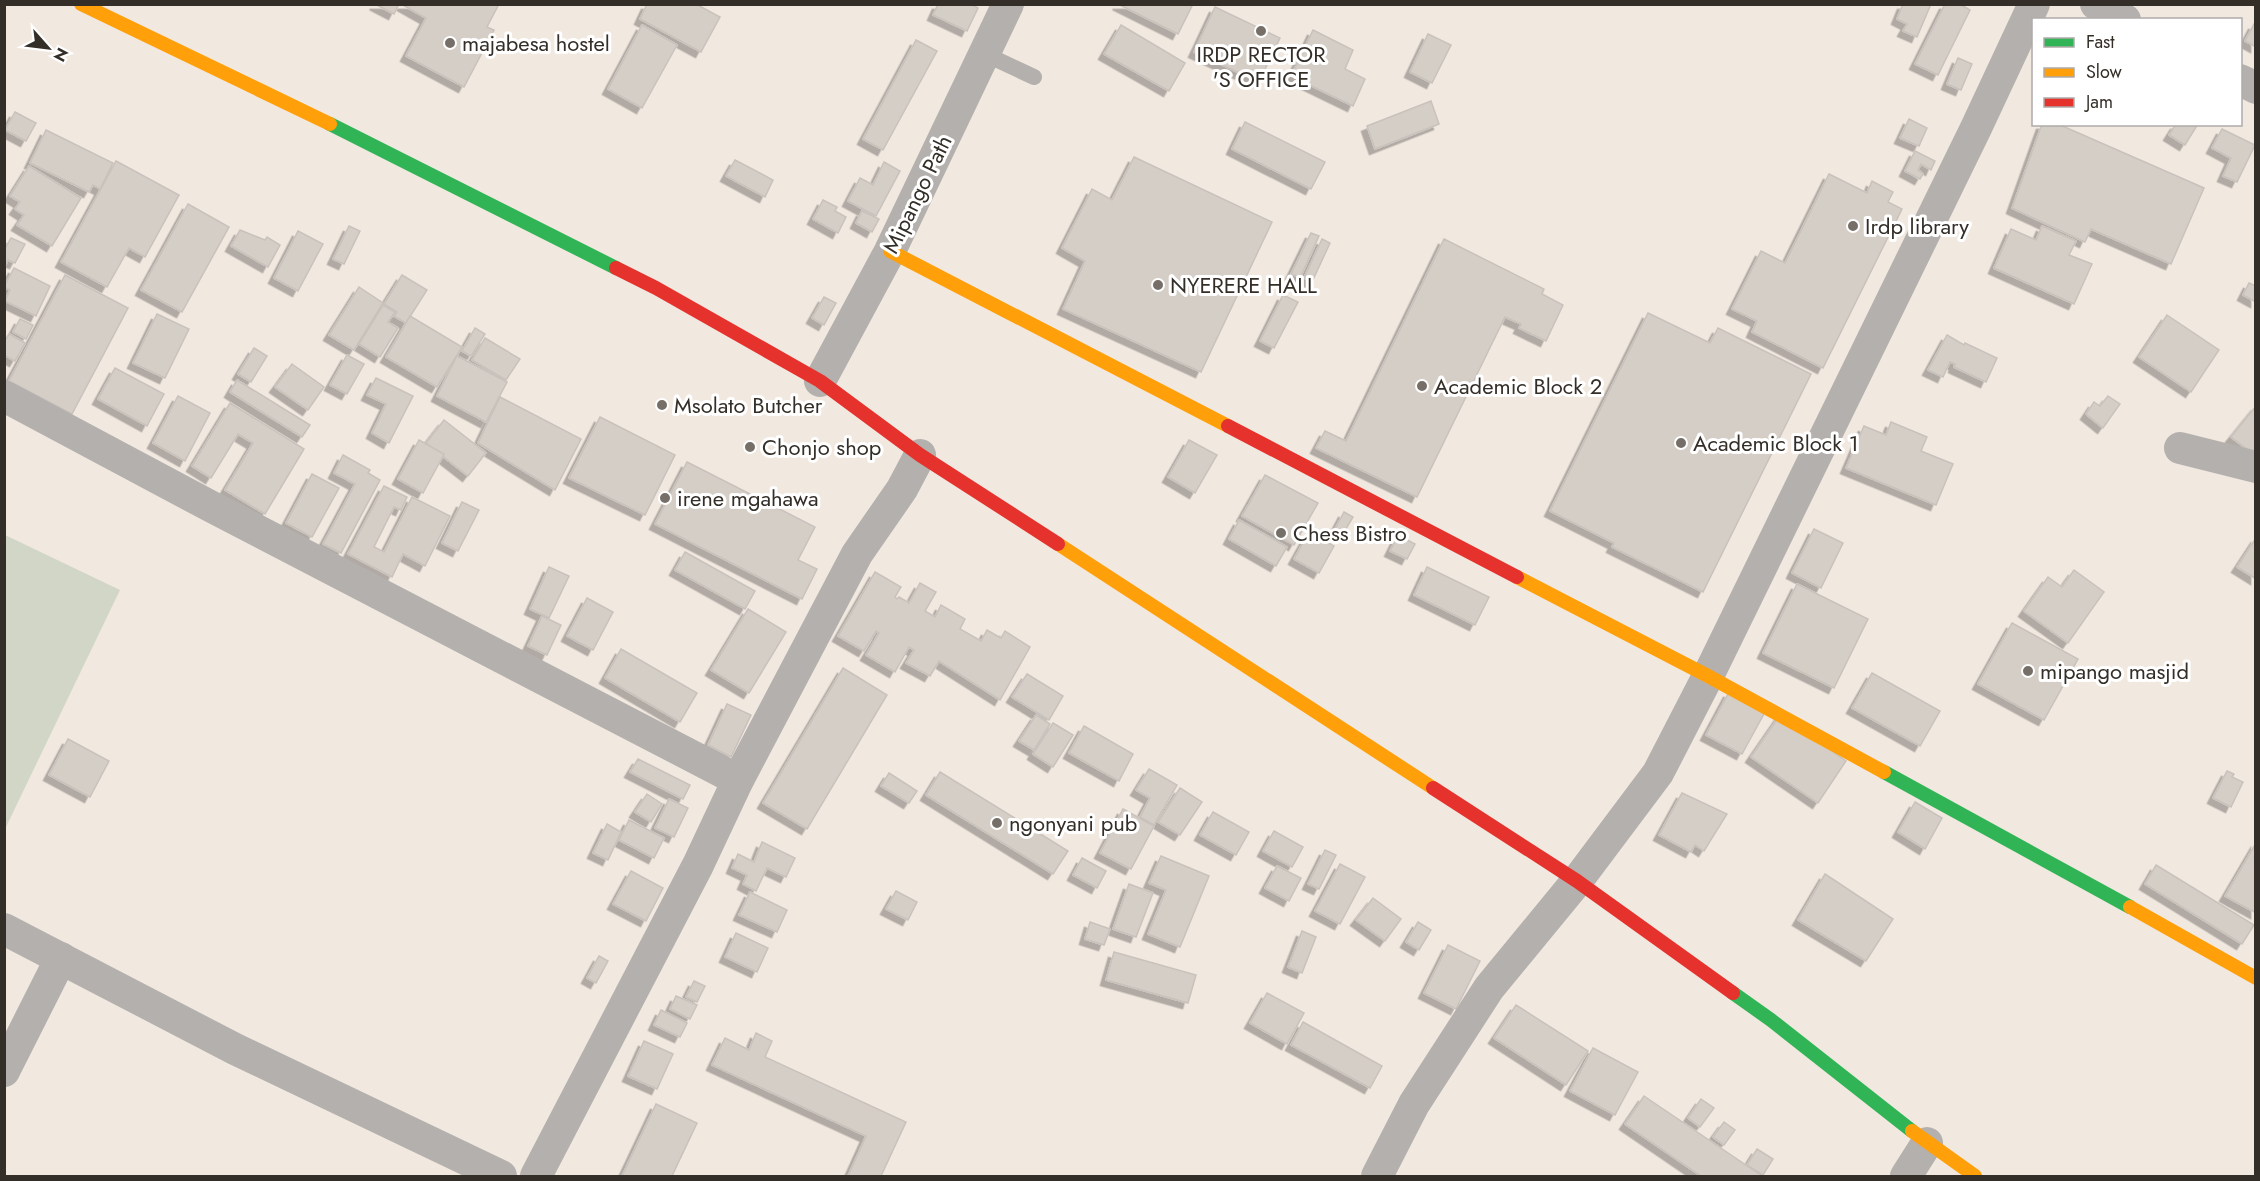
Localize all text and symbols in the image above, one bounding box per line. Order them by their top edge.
north arrow [18,18,78,78]
legend [2032,18,2242,126]
marker: IRDP RECTOR 'S OFFICE [1254,24,1268,38]
place label: majabesa hostel [462,27,610,59]
text: Fast [2086,29,2115,55]
marker: majabesa hostel [443,36,457,50]
place label: IRDP RECTOR 'S OFFICE [1197,38,1326,95]
text: N [48,44,74,66]
text: Slow [2086,59,2123,85]
text: Jam [2084,89,2113,115]
street label: Mipango Path [875,129,959,259]
place label: Irdp library [1865,210,1969,242]
marker: Irdp library [1846,219,1860,233]
place label: NYERERE HALL [1170,269,1317,301]
marker: NYERERE HALL [1151,278,1165,292]
place label: Academic Block 2 [1434,370,1602,402]
marker: Academic Block 2 [1415,379,1429,393]
place label: Msolato Butcher [674,389,823,421]
marker: Msolato Butcher [655,398,669,412]
place label: Academic Block 1 [1693,427,1859,459]
place label: Chonjo shop [762,431,881,463]
marker: Academic Block 1 [1674,436,1688,450]
marker: Chonjo shop [743,440,757,454]
place label: irene mgahawa [677,482,819,514]
marker: irene mgahawa [658,491,672,505]
place label: Chess Bistro [1293,517,1407,549]
marker: Chess Bistro [1274,526,1288,540]
place label: mipango masjid [2040,655,2189,687]
marker: mipango masjid [2021,664,2035,678]
place label: ngonyani pub [1009,807,1137,839]
marker: ngonyani pub [990,816,1004,830]

